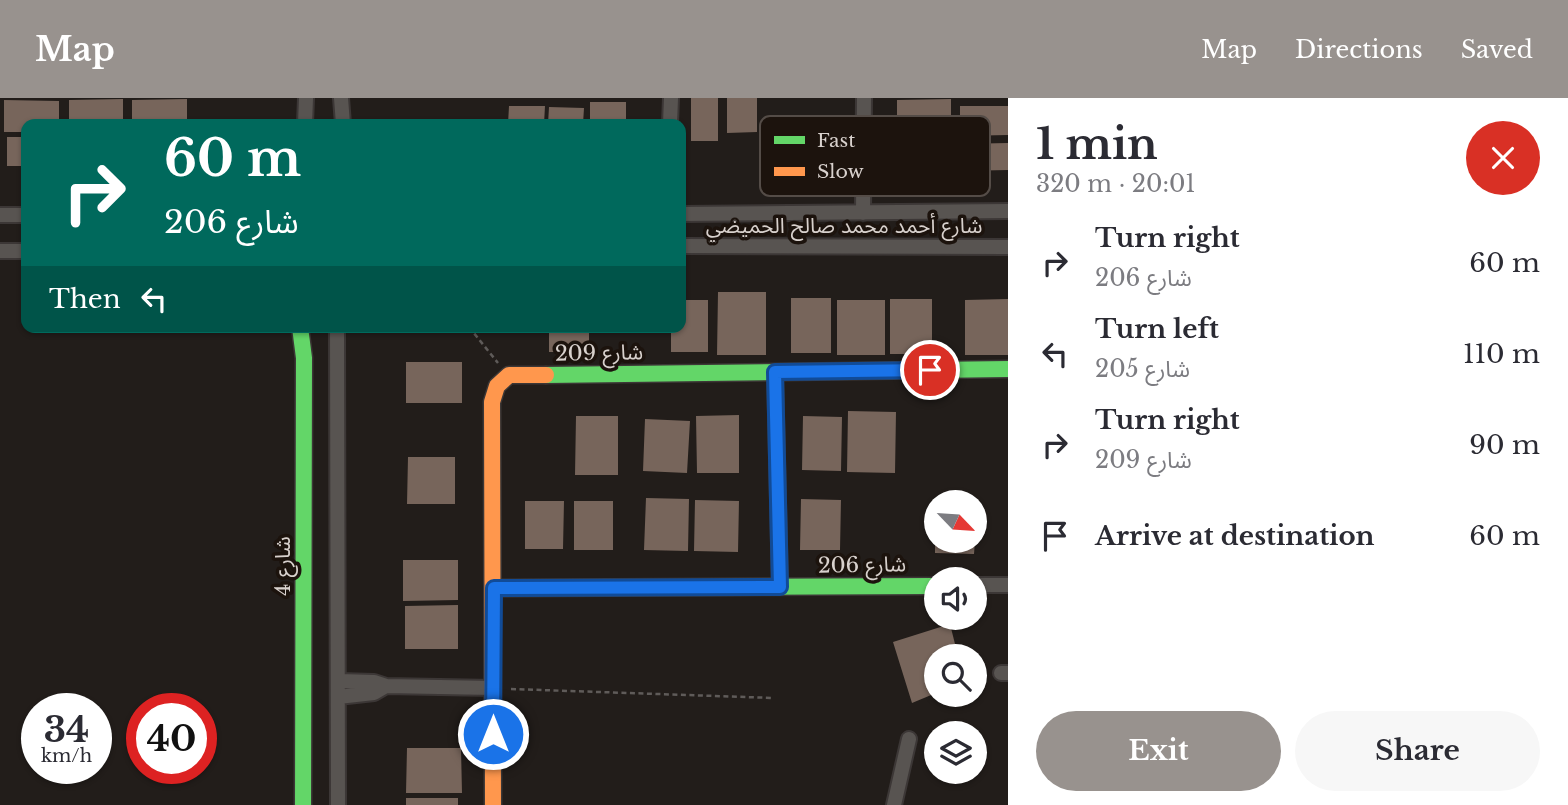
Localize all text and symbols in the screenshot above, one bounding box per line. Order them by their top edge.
text: Map [35,29,115,70]
text: Map [1201,35,1257,64]
text: Directions [1295,35,1423,64]
text: Saved [1461,35,1533,64]
legend [760,116,990,196]
text: 1 min [1036,118,1158,170]
button: close [1466,121,1540,195]
text: 60 m [164,128,301,189]
text: Fast [817,129,856,152]
icon: right [49,147,140,238]
text: Slow [817,160,864,183]
text: 320 m · 20:01 [1036,170,1196,198]
text: شارع 206 [164,202,299,242]
street label: شارع أحمد محمد صالح الحميضي [706,213,982,242]
text: Turn right [1095,222,1240,254]
icon: right [1036,244,1074,282]
text: 60 m [1469,247,1540,279]
text: شارع 206 [1095,264,1192,292]
icon: left [135,280,173,318]
text: Then [49,283,121,315]
text: Turn left [1095,313,1219,345]
icon: left [1036,335,1074,373]
text: 110 m [1463,338,1540,370]
street label: شارع 209 [555,339,643,369]
pin [900,340,960,400]
icon: arrive [911,351,949,389]
text: شارع 205 [1095,355,1190,383]
text: Turn right [1095,404,1240,436]
icon: right [1036,426,1074,464]
text: 90 m [1469,429,1540,461]
text: شارع 209 [1095,446,1192,474]
north arrow [924,490,987,553]
map controls [924,490,987,784]
icon: arrive [1036,517,1074,555]
text: Arrive at destination [1095,520,1375,552]
text: 60 m [1469,520,1540,552]
street label: شارع 4 [270,536,298,596]
street label: شارع 206 [818,551,906,581]
button: sound [924,567,987,630]
button: search [924,644,987,707]
speed limit sign: 40 [126,693,217,784]
position arrow [456,697,530,771]
text: 34 [44,708,89,751]
button: Exit [1036,711,1281,791]
button: Share [1295,711,1540,791]
button: layers [924,721,987,784]
text: km/h [41,745,92,767]

